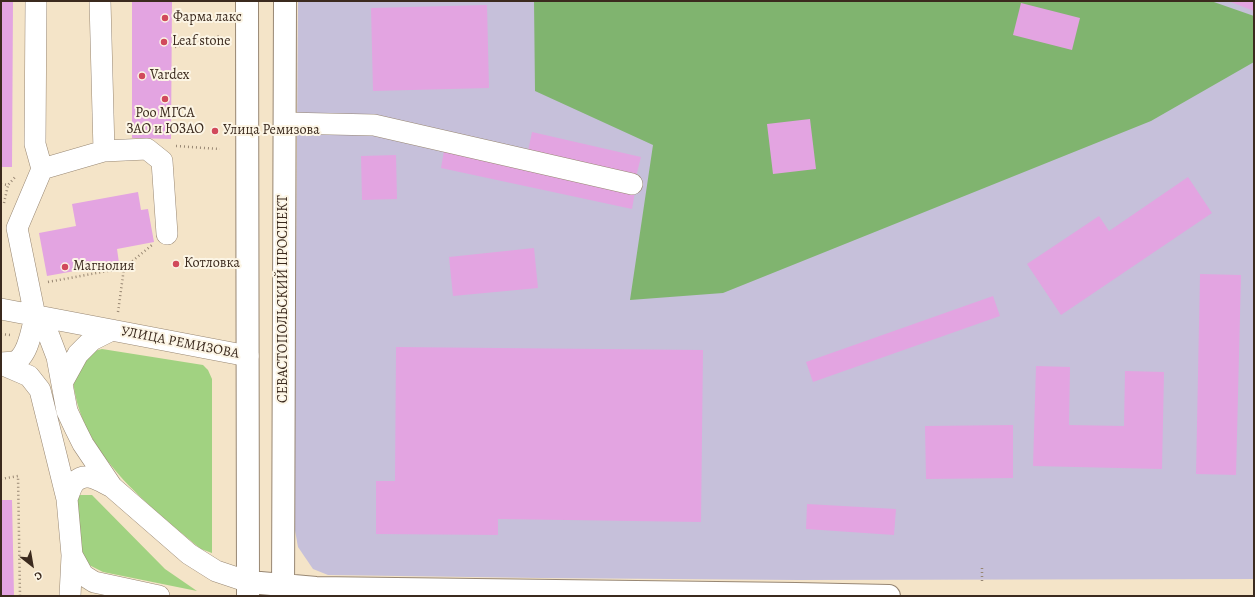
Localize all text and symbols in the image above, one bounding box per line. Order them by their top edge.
place label: Фарма лакс [173,10,242,26]
marker: Фарма лакс [160,13,170,23]
place label: Leaf stone [172,34,230,50]
marker: Leaf stone [159,37,169,47]
place label: Vardex [150,68,189,84]
marker: Vardex [137,71,147,81]
marker: Роо МГСА ЗАО и ЮЗАО [160,94,170,104]
place label: Роо МГСА ЗАО и ЮЗАО [126,106,204,138]
place label: Улица Ремизова [223,123,320,139]
marker: Улица Ремизова [210,126,220,136]
street label: СЕВАСТОПОЛЬСКИЙ ПРОСПЕКТ [276,195,292,403]
place label: Котловка [184,256,240,272]
place label: Магнолия [73,259,134,275]
marker: Котловка [171,259,181,269]
marker: Магнолия [60,262,70,272]
street label: УЛИЦА РЕМИЗОВА [119,323,241,363]
north arrow [12,545,52,585]
text: С [32,568,45,584]

